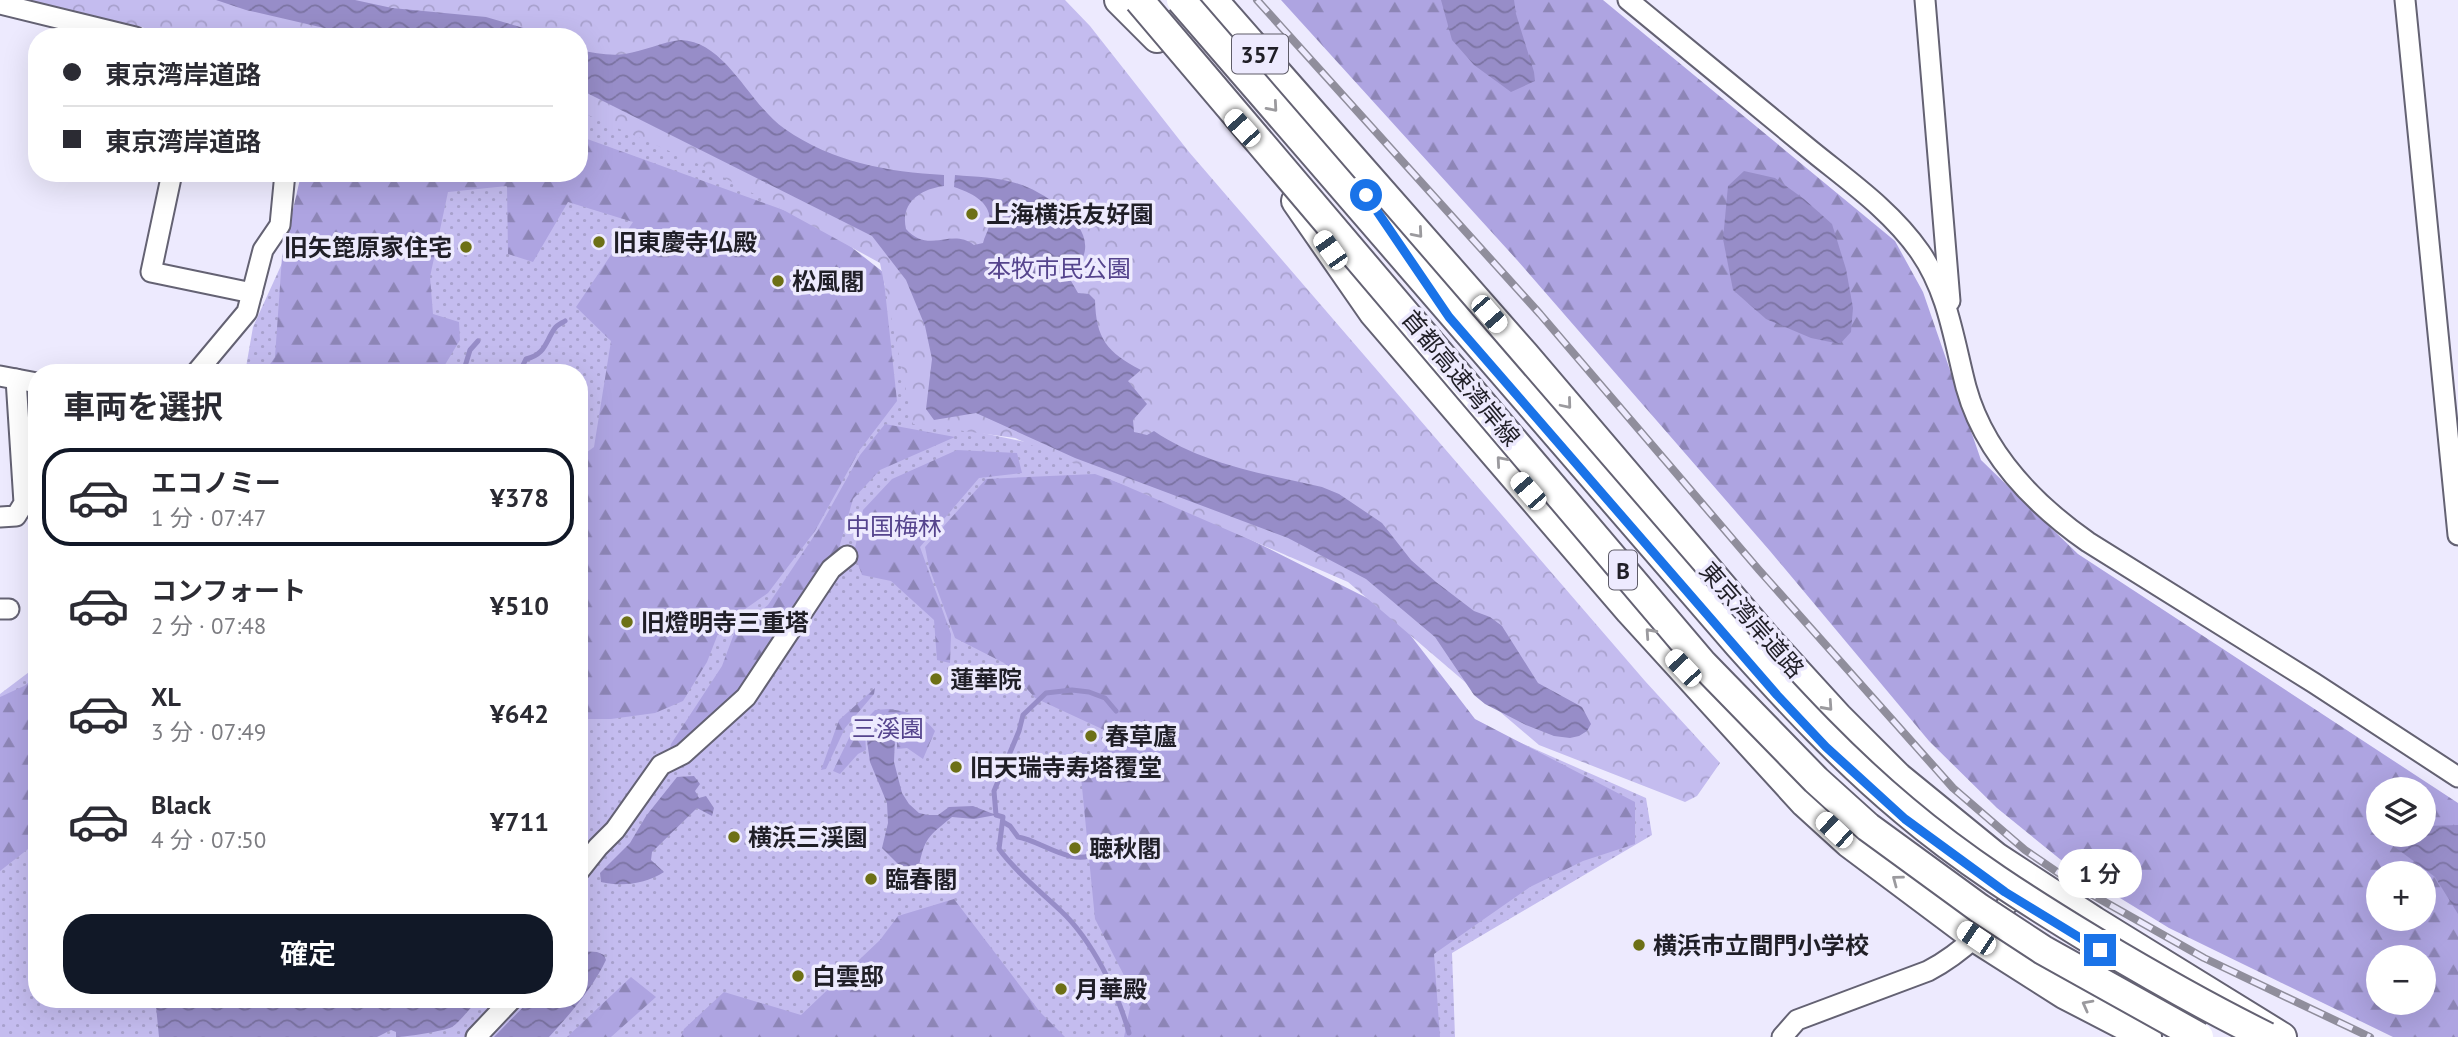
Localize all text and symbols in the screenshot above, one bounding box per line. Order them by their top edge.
road number: 357 [1232,34,1288,74]
text: 東京湾岸道路 [105,58,261,91]
one-way arrow [1265,99,1277,112]
car [1221,105,1264,151]
text: 東京湾岸道路 [105,125,261,158]
route start [1350,179,1382,211]
place label: 上海横浜友好園 [986,199,1154,230]
marker: 上海横浜友好園 [964,206,980,222]
one-way arrow [1410,224,1422,237]
place label: 旧東慶寺仏殿 [613,227,757,258]
car [1310,227,1351,273]
place label: 旧矢箆原家住宅 [284,232,452,263]
marker: 旧東慶寺仏殿 [591,234,607,250]
marker: 旧矢箆原家住宅 [458,239,474,255]
park label: 本牧市民公園 [987,253,1131,284]
place label: 松風閣 [792,266,864,297]
marker: 松風閣 [770,273,786,289]
car [1468,291,1511,337]
street label: 首都高速湾岸線 [1395,304,1527,452]
text: 車両を選択 [63,385,223,427]
one-way arrow [1559,396,1571,409]
one-way arrow [1497,456,1509,469]
icon: car [67,466,130,529]
text: エコノミー [151,466,281,499]
car [1507,468,1550,514]
text: ¥378 [490,481,549,514]
text: 1 分 · 07:47 [151,503,266,532]
park label: 中国梅林 [846,511,942,542]
road number: B [1609,550,1637,590]
street label: 東京湾岸道路 [1693,555,1811,685]
icon: car [67,574,130,637]
text: コンフォート [151,574,306,607]
text: ¥510 [490,589,549,622]
place label: 旧燈明寺三重塔 [641,607,809,638]
text: 2 分 · 07:48 [151,611,266,640]
marker: 旧燈明寺三重塔 [619,614,635,630]
one-way arrow [1646,628,1659,641]
car [1661,645,1706,691]
place label: 蓮華院 [950,664,1022,695]
marker: 蓮華院 [928,671,944,687]
text: XL [151,680,181,713]
icon: car [67,682,130,745]
text: ¥642 [490,697,549,730]
one-way arrow [1819,698,1832,711]
park label: 三溪園 [852,713,924,744]
text: 3 分 · 07:49 [151,717,266,746]
place label: 春草廬 [1105,721,1177,752]
marker: 春草廬 [1083,728,1099,744]
place label: 旧天瑞寺寿塔覆堂 [970,752,1162,783]
marker: 旧天瑞寺寿塔覆堂 [948,759,964,775]
map controls [2366,777,2436,1015]
button: layers [2366,777,2436,847]
text: Black [151,788,211,821]
icon: car [67,790,130,853]
text: ¥711 [490,805,549,838]
car [1812,808,1857,852]
place label: 横浜三渓園 [748,822,868,853]
text: 4 分 · 07:50 [151,825,266,854]
marker: 横浜三渓園 [726,829,742,845]
place label: 聴秋閣 [1089,833,1161,864]
marker: 聴秋閣 [1067,840,1083,856]
callout: 1 分 [2058,848,2142,898]
text: 1 分 [2079,859,2121,888]
button: + [2366,861,2436,931]
place label: 臨春閣 [885,864,957,895]
marker: 臨春閣 [863,871,879,887]
one-way arrow [1892,876,1905,889]
button: 確定 [63,914,553,994]
car [1953,918,2000,958]
place label: 横浜市立間門小学校 [1653,930,1869,961]
route end [2084,934,2116,966]
marker: 横浜市立間門小学校 [1631,937,1647,953]
button: − [2366,945,2436,1015]
place label: 白雲邸 [812,961,884,992]
marker: 白雲邸 [790,968,806,984]
place label: 月華殿 [1075,974,1147,1005]
marker: 月華殿 [1053,981,1069,997]
one-way arrow [2082,1000,2094,1014]

